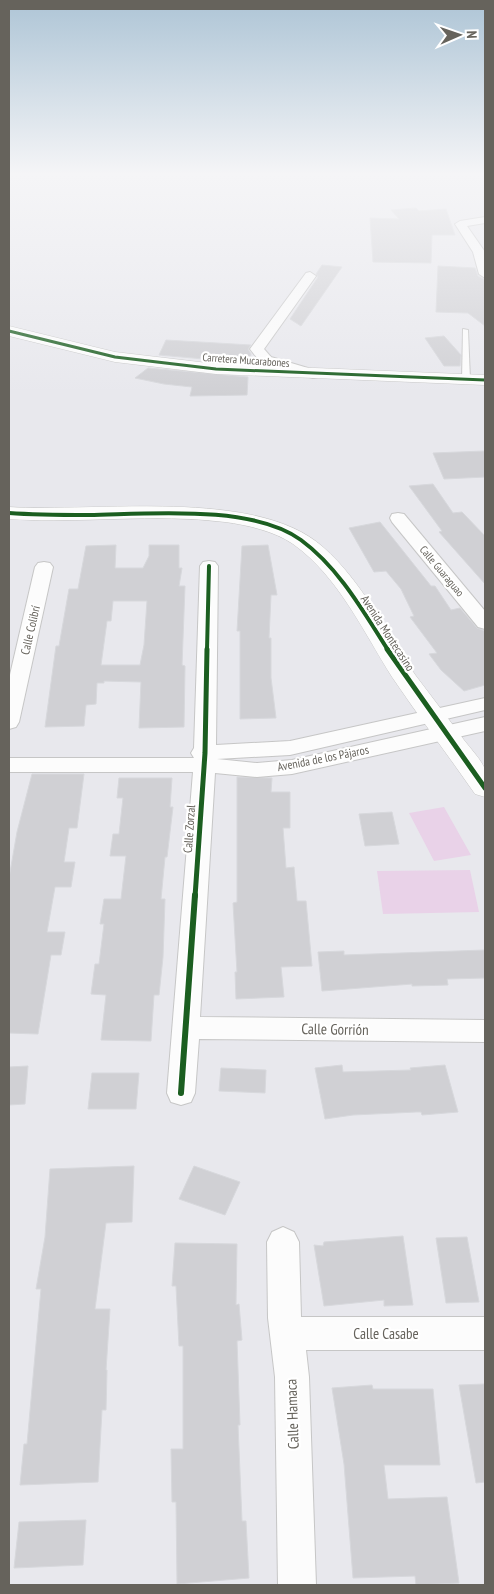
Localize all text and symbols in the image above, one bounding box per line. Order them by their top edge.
north arrow [434,10,484,60]
text: N [463,30,481,39]
street label: Carretera Mucarabones [202,350,290,370]
street label: Calle Guaraguao [417,543,467,599]
street label: Avenida Montecasino [358,592,418,674]
street label: Calle Colibrí [17,604,43,656]
street label: Avenida de los Pájaros [276,742,370,774]
street label: Calle Zorzal [180,804,198,854]
street label: Calle Gorrión [301,1019,369,1039]
street label: Calle Casabe [353,1324,419,1343]
street label: Calle Hamaca [281,1379,303,1449]

